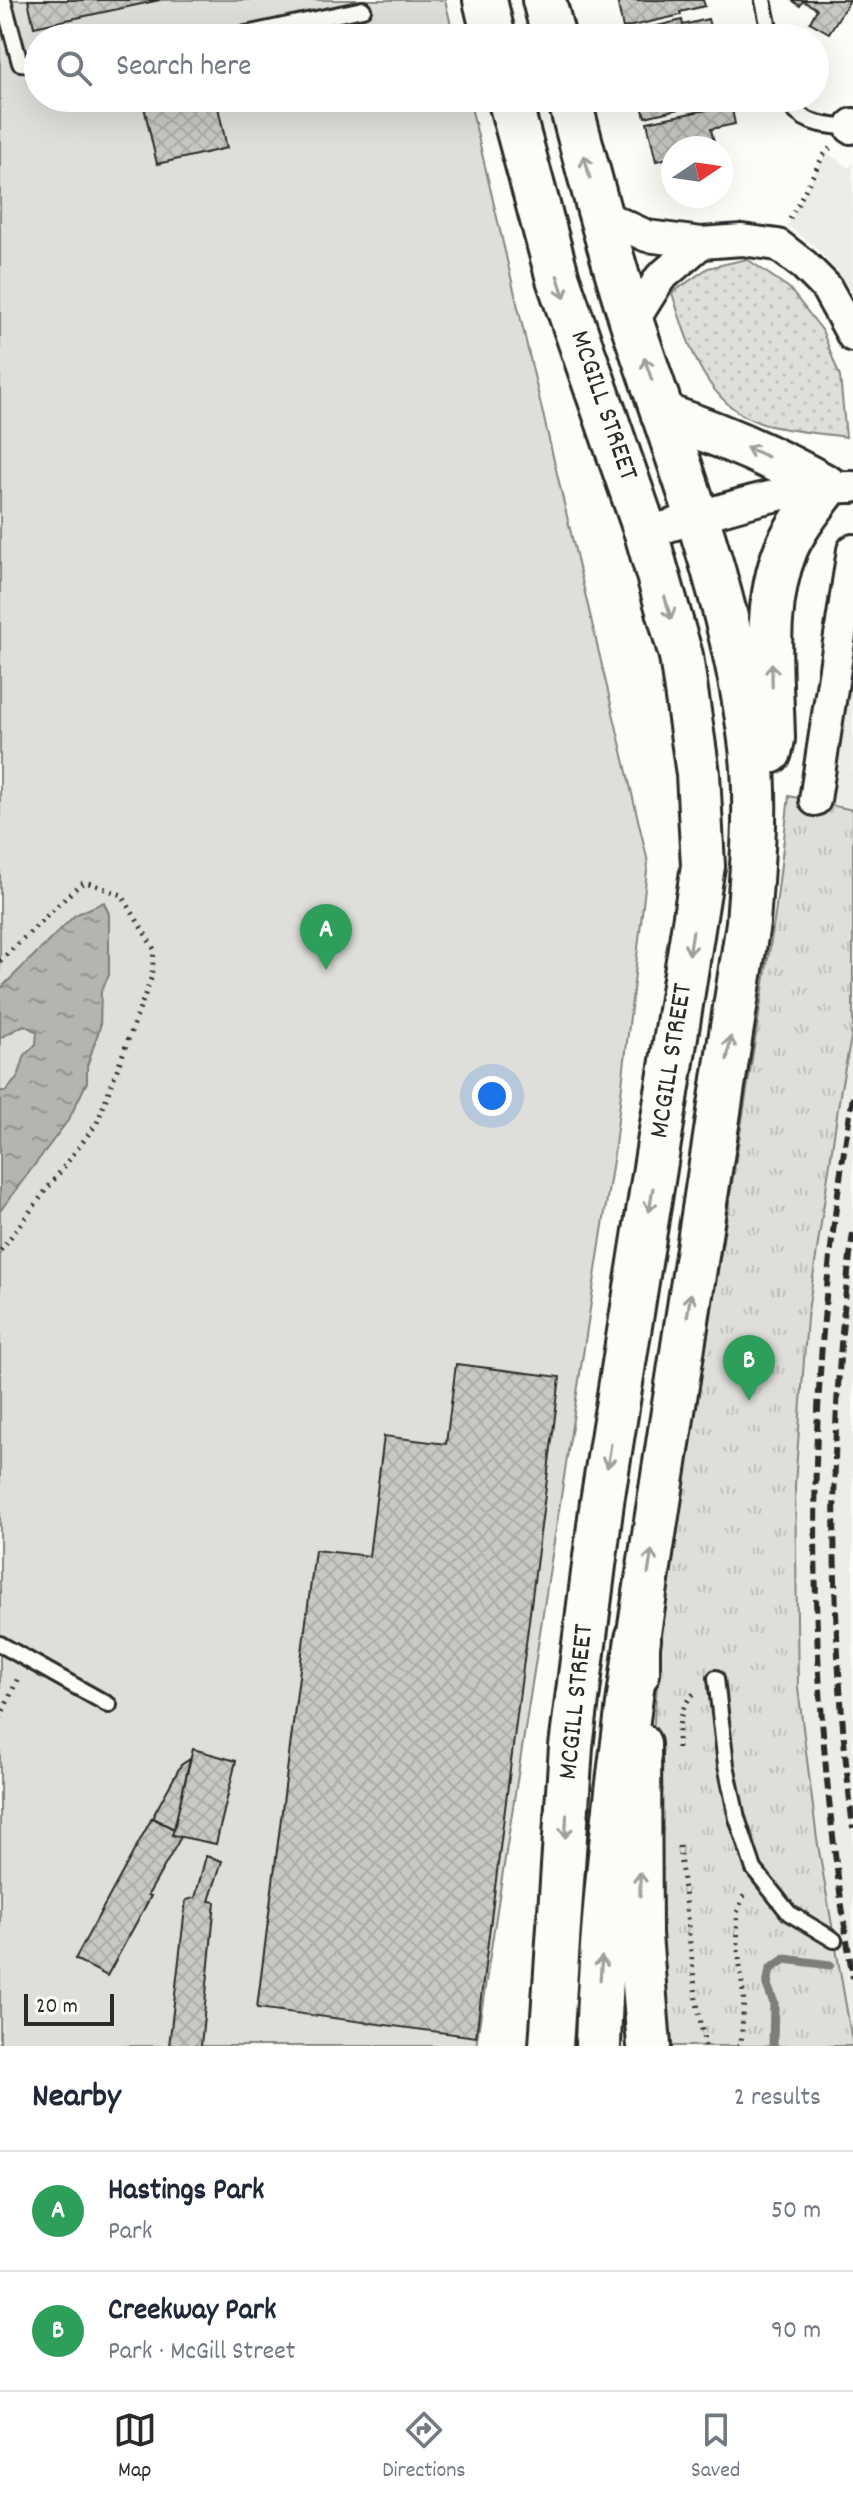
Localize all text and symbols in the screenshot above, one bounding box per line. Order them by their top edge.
search box [24,24,829,112]
icon: search [52,46,96,90]
text: Search here [116,47,252,90]
north arrow [661,136,733,208]
one-way arrow [578,155,593,181]
one-way arrow [555,274,570,299]
street label: MCGILL STREET [558,326,647,486]
one-way arrow [639,357,654,382]
one-way arrow [745,444,769,459]
one-way arrow [661,595,676,621]
one-way arrow [764,662,779,689]
pin: A [300,904,352,970]
one-way arrow [683,930,698,955]
street label: MCGILL STREET [641,981,705,1141]
one-way arrow [722,1036,737,1061]
your location [472,1076,512,1116]
one-way arrow [642,1186,657,1212]
one-way arrow [683,1293,698,1318]
pin: B [723,1335,775,1401]
one-way arrow [601,1443,616,1469]
one-way arrow [643,1550,658,1575]
street label: MCGILL STREET [550,1622,606,1782]
one-way arrow [558,1812,573,1839]
one-way arrow [632,1871,648,1898]
one-way arrow [594,1955,609,1982]
scale bar [24,1990,114,2026]
text: 20 m [36,1992,78,2023]
text: Nearby [32,2074,121,2123]
text: 2 results [734,2080,821,2117]
text: Hastings Park [108,2171,264,2214]
text: A [51,2193,65,2230]
text: 50 m [771,2193,821,2230]
text: Park [108,2214,152,2251]
text: Creekway Park [108,2291,276,2334]
text: B [52,2313,64,2350]
text: 90 m [771,2313,821,2350]
text: Park · McGill Street [108,2334,295,2371]
tab: Map [113,2408,157,2487]
tab: Directions [382,2408,466,2487]
tab: Saved [691,2408,740,2487]

